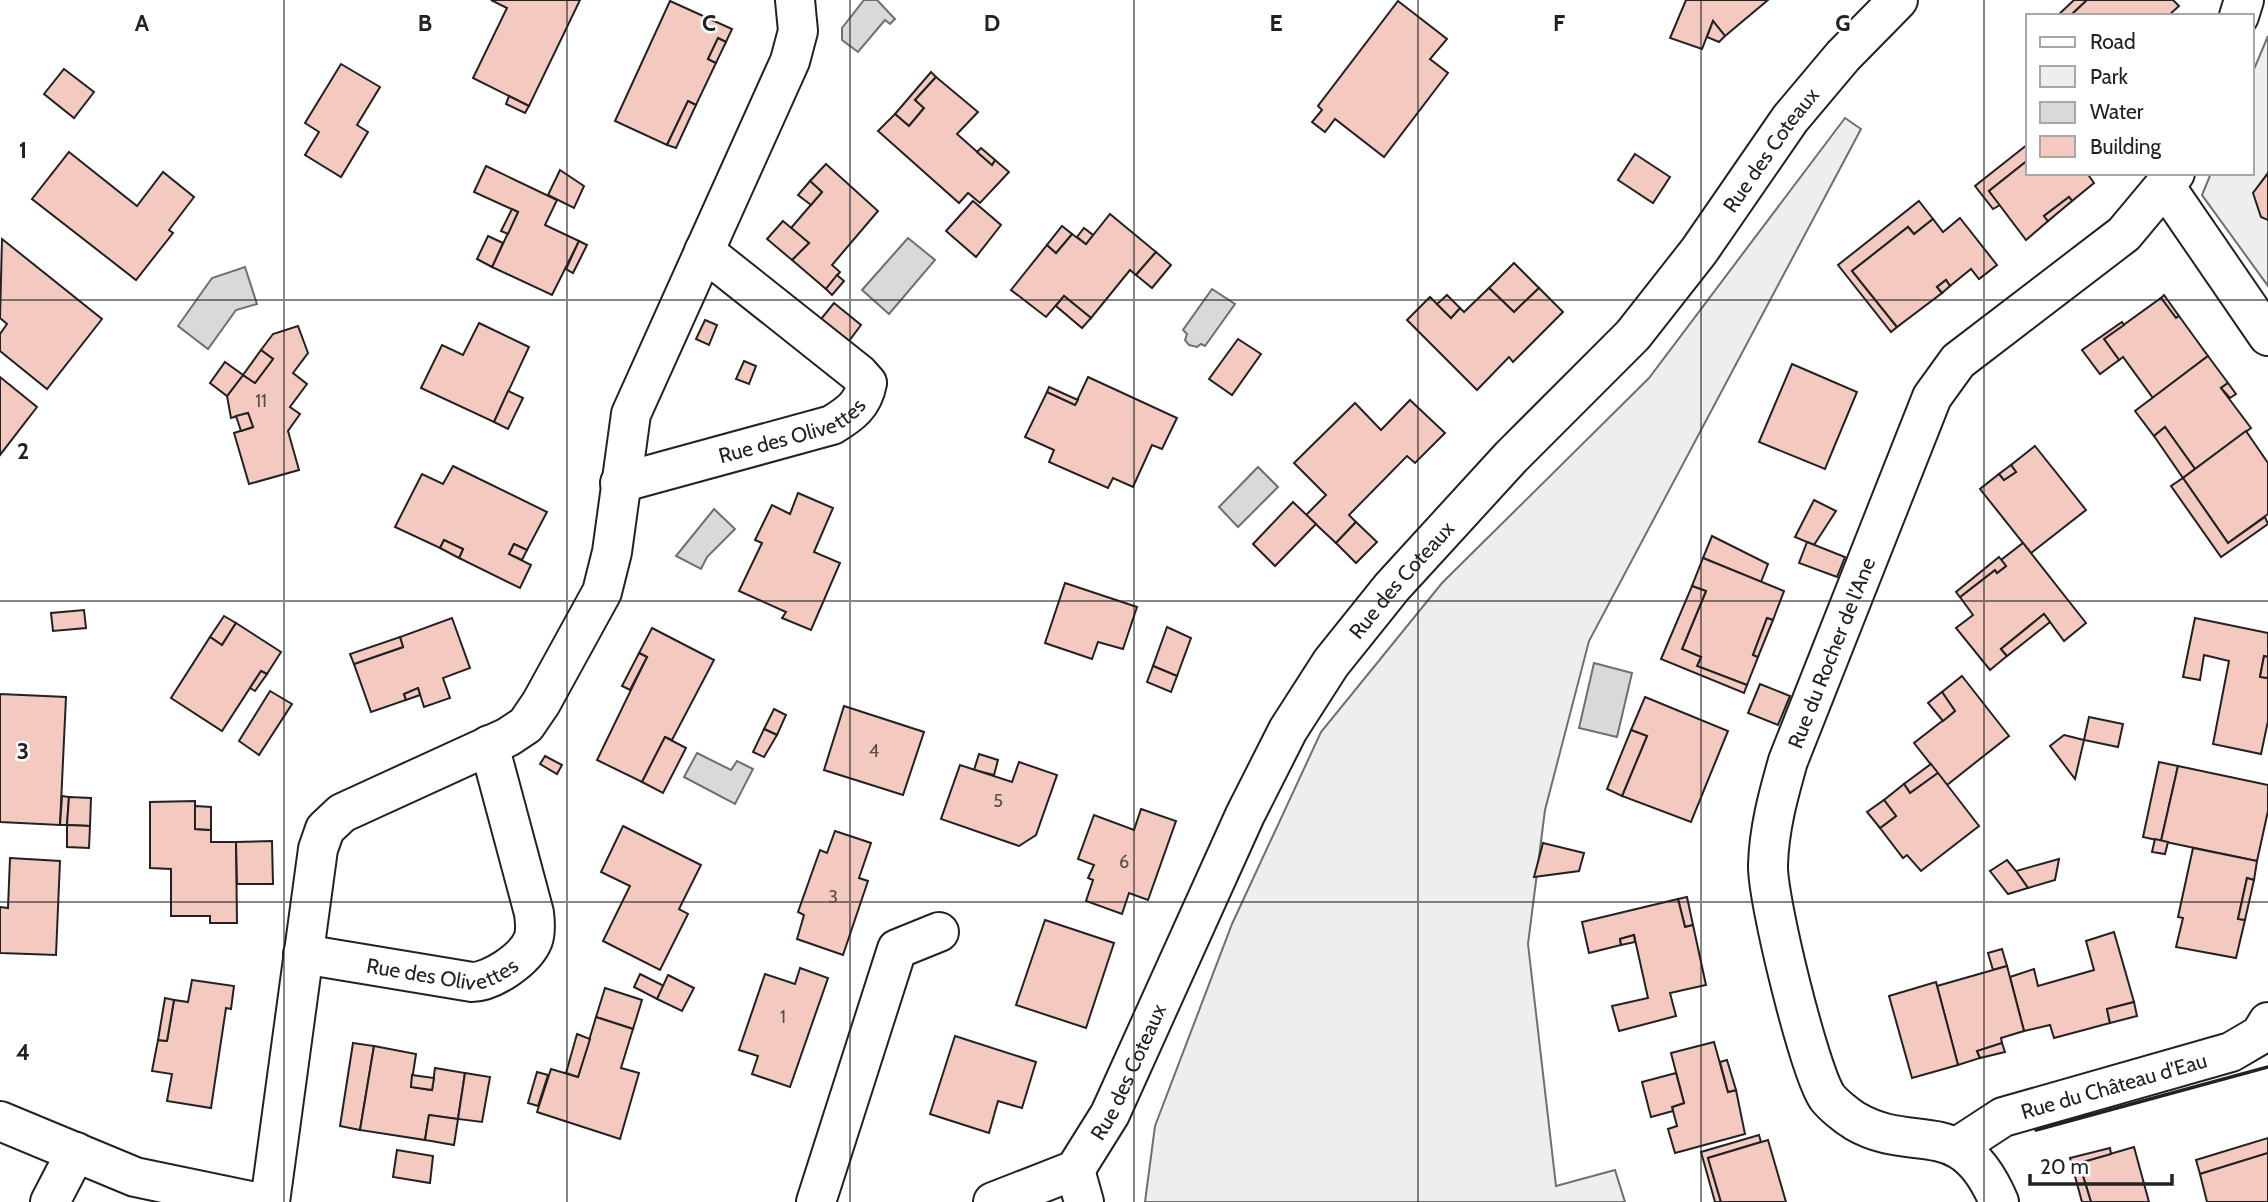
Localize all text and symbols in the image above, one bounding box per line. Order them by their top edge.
text: A [135,9,150,37]
text: B [418,9,432,37]
text: C [702,9,716,37]
text: D [984,9,1000,37]
text: E [1269,9,1283,37]
text: F [1553,9,1565,37]
text: G [1835,9,1851,37]
legend [2026,14,2254,175]
text: Road [2090,29,2136,54]
text: Park [2090,64,2128,89]
street label: Rue des Coteaux [1717,82,1824,217]
text: Water [2090,99,2144,124]
text: Building [2090,134,2162,159]
text: 1 [19,136,27,164]
house number: 11 [255,390,267,412]
street label: Rue des Olivettes [716,393,871,468]
text: 2 [17,437,29,465]
street label: Rue des Coteaux [1343,516,1459,643]
street label: Rue du Rocher de l'Ane [1782,553,1880,752]
text: 3 [17,737,29,765]
house number: 4 [869,740,879,762]
house number: 5 [993,790,1003,812]
house number: 6 [1119,851,1129,873]
house number: 3 [828,886,838,908]
street label: Rue des Olivettes [365,952,523,995]
street label: Rue des Coteaux [1085,1000,1171,1144]
house number: 1 [780,1006,786,1028]
text: 4 [16,1038,30,1066]
street label: Rue du Château d'Eau [2018,1047,2210,1124]
scale bar [2030,1142,2172,1186]
text: 20 m [2040,1154,2089,1179]

